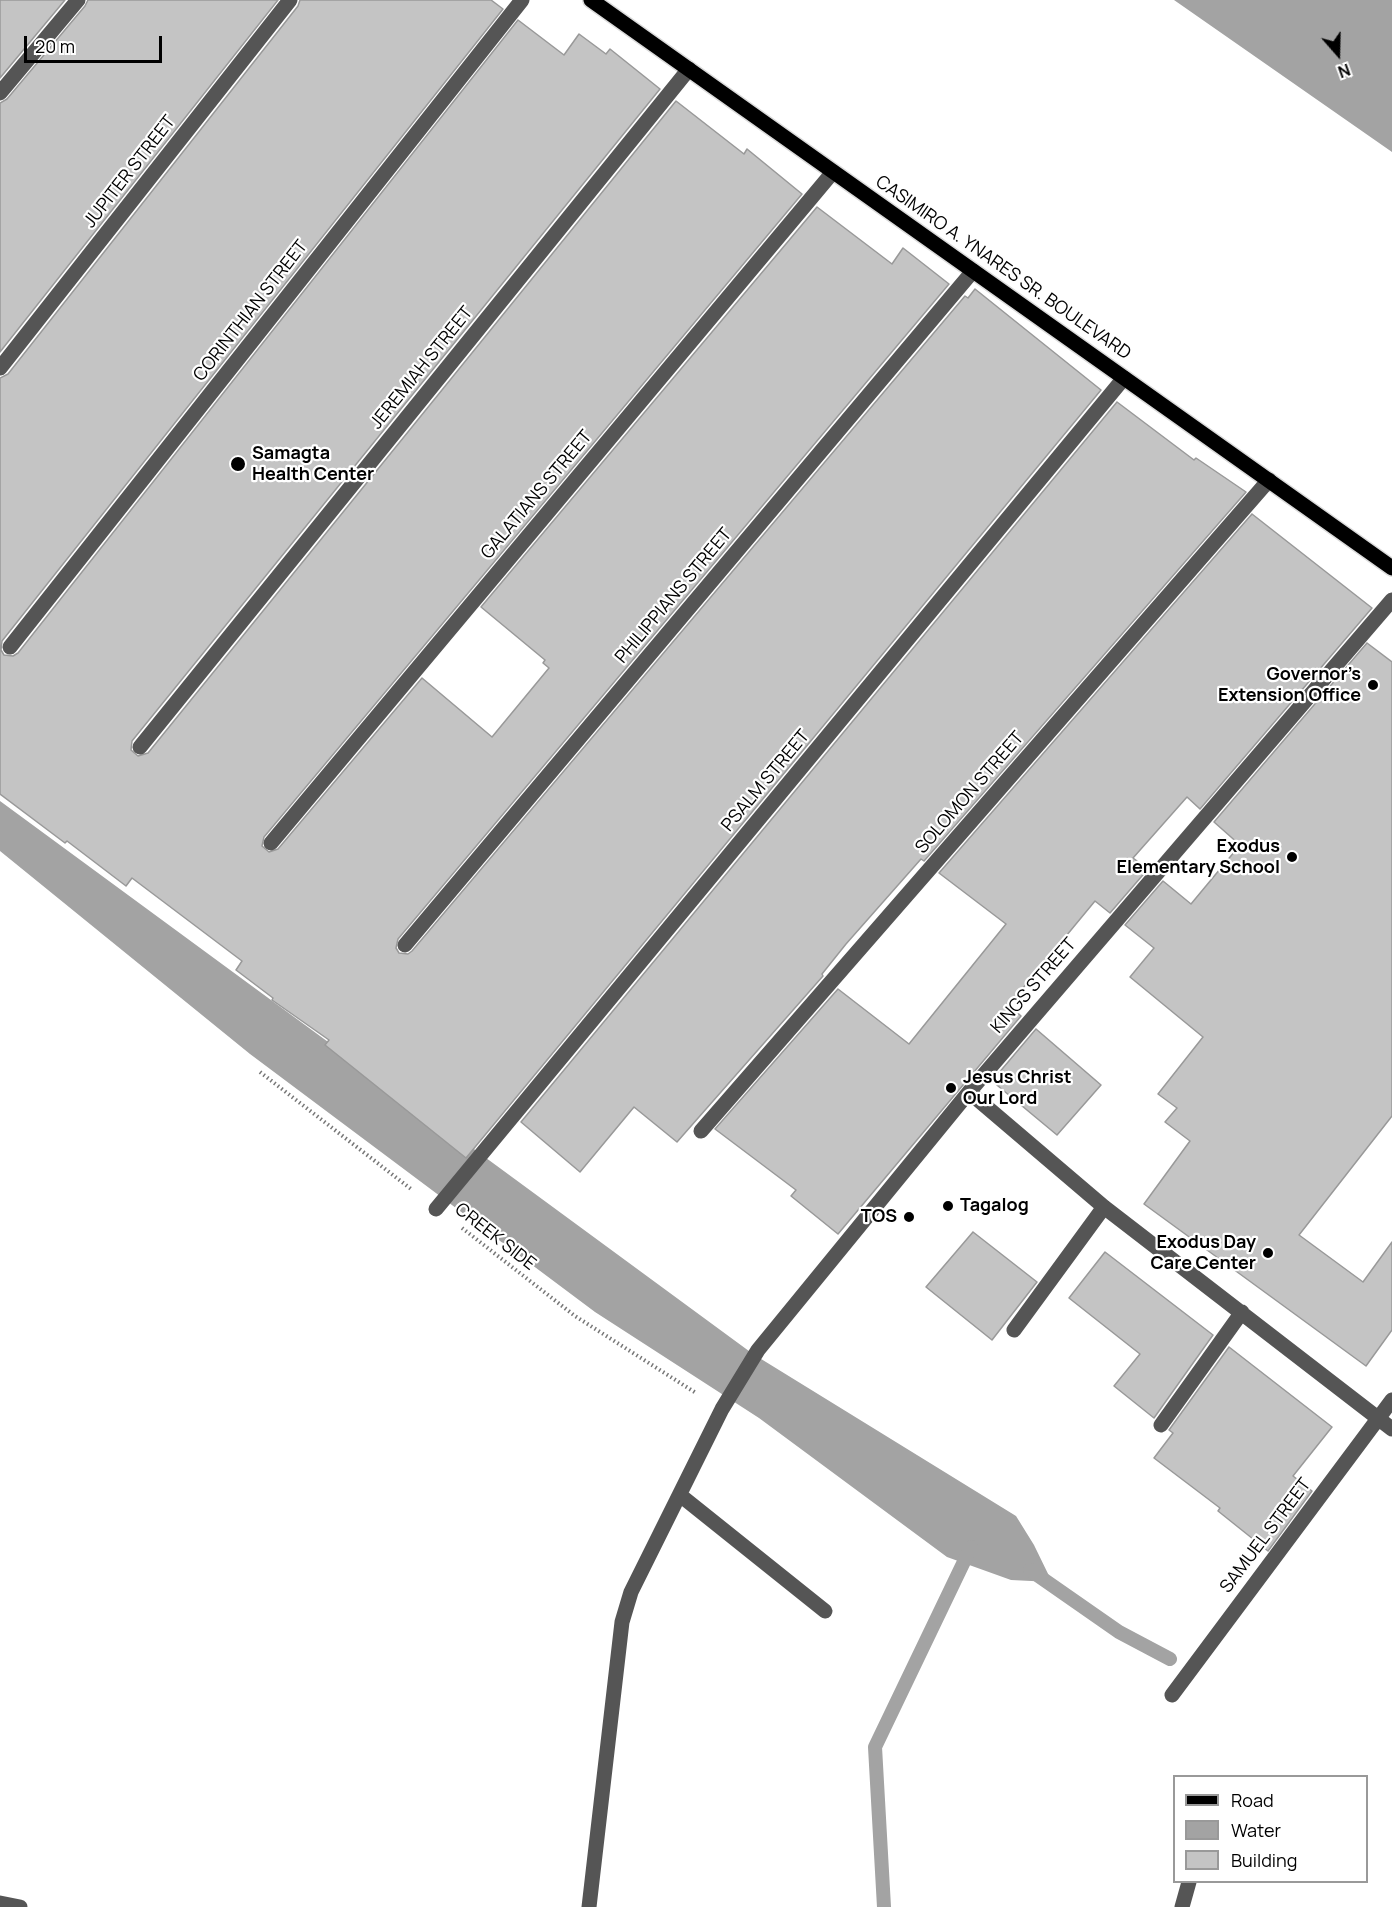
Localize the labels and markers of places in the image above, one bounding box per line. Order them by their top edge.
place label: Samagta Health Center [252,443,374,486]
marker: Samagta Health Center [229,455,247,473]
place label: Governor’s Extension Office [1218,664,1361,706]
marker: Governor’s Extension Office [1366,678,1380,692]
place label: Exodus Elementary School [1117,836,1280,878]
marker: Exodus Elementary School [1285,850,1299,864]
place label: Jesus Christ Our Lord [963,1067,1072,1110]
marker: Jesus Christ Our Lord [944,1081,958,1095]
place label: Tagalog [960,1195,1029,1217]
marker: Tagalog [941,1199,955,1213]
place label: TOS [861,1206,897,1228]
marker: TOS [902,1210,916,1224]
place label: Exodus Day Care Center [1150,1232,1256,1274]
marker: Exodus Day Care Center [1261,1246,1275,1260]

